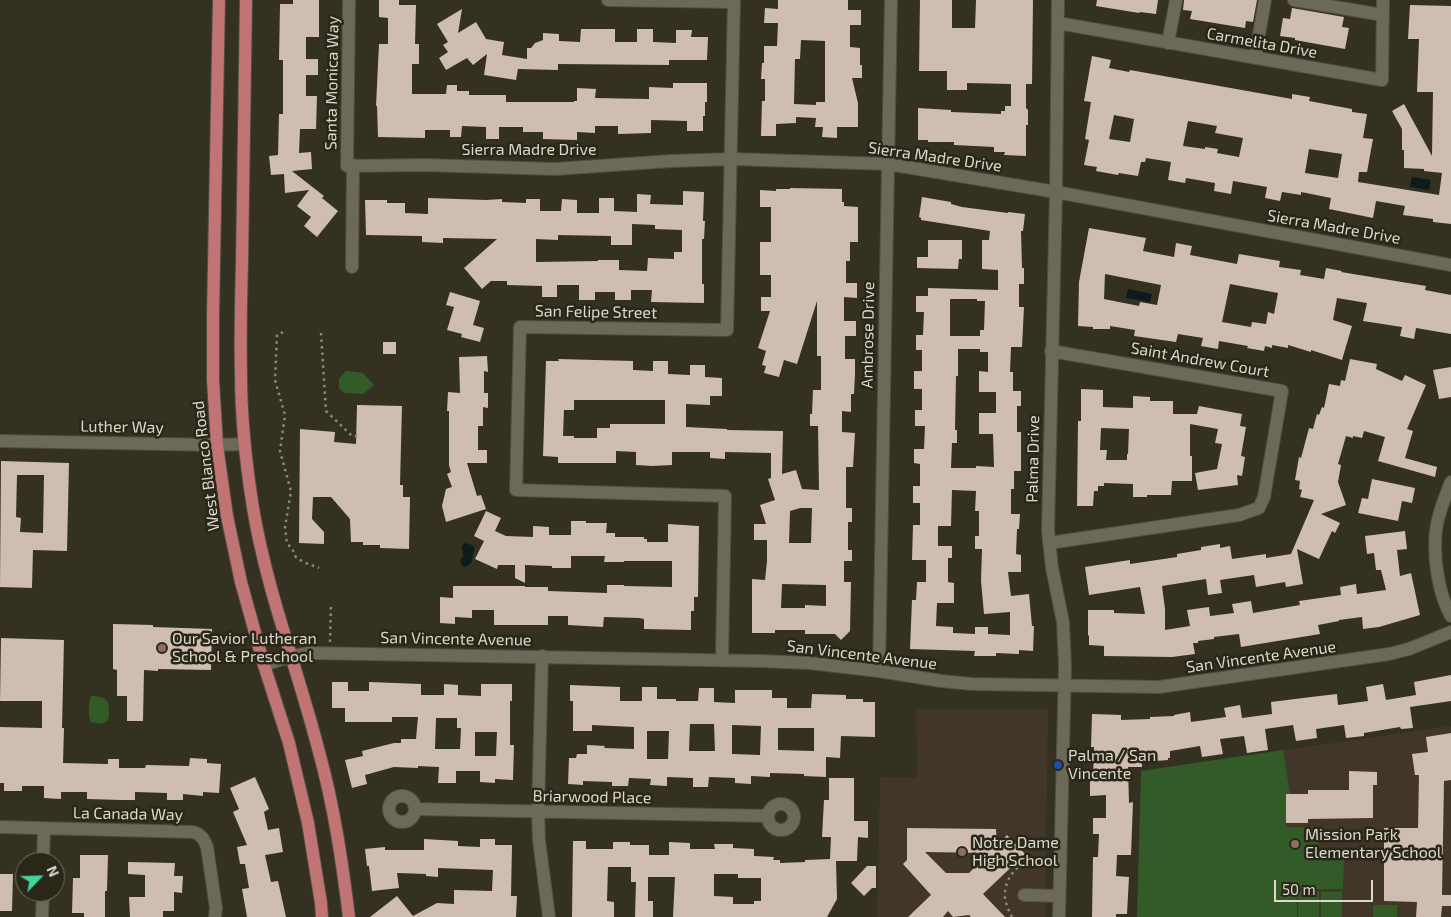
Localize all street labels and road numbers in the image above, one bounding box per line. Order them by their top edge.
street label: Santa Monica Way [321,16,343,150]
street label: Carmelita Drive [1205,24,1319,62]
street label: Sierra Madre Drive [867,138,1003,176]
street label: Sierra Madre Drive [461,140,597,160]
street label: Sierra Madre Drive [1266,206,1402,248]
street label: Ambrose Drive [857,282,879,388]
street label: San Felipe Street [535,301,657,323]
street label: Saint Andrew Court [1129,338,1271,382]
street label: West Blanco Road [188,400,224,532]
street label: Palma Drive [1023,415,1043,503]
street label: Luther Way [80,417,164,437]
street label: San Vincente Avenue [380,628,532,650]
street label: San Vincente Avenue [786,636,938,674]
street label: San Vincente Avenue [1185,637,1337,677]
street label: Briarwood Place [532,786,652,808]
street label: La Canada Way [73,803,183,825]

